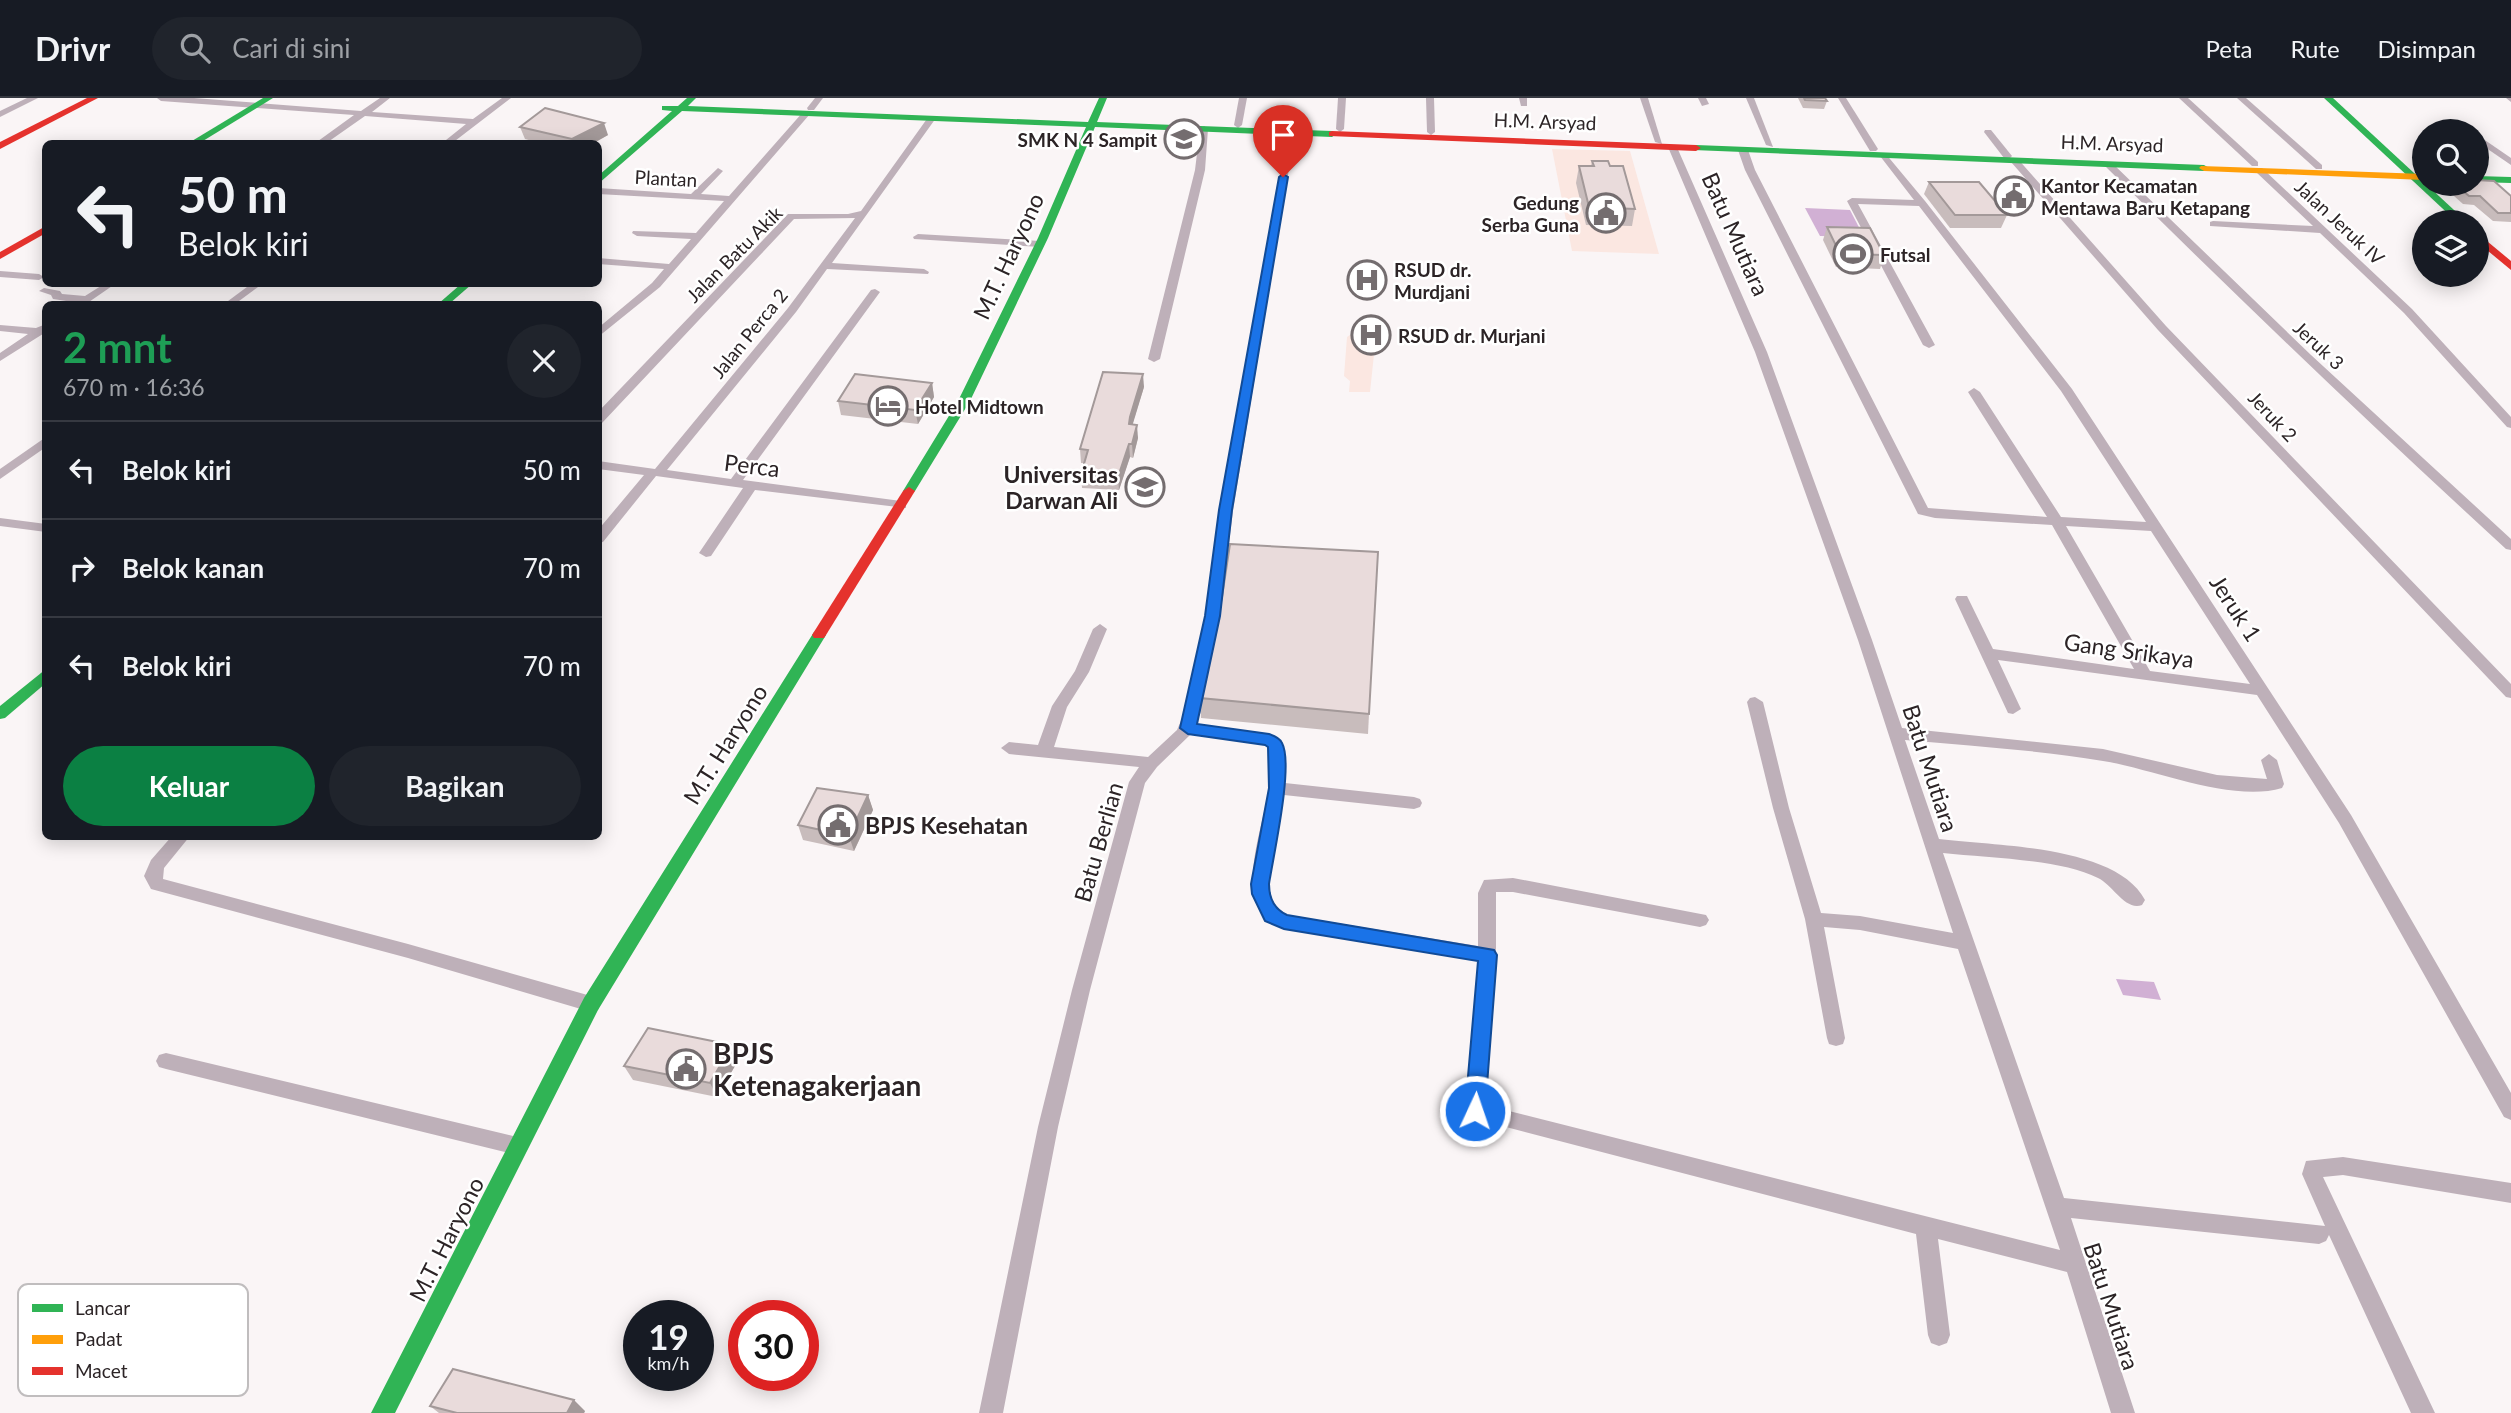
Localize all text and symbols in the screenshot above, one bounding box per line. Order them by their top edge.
search box [152,17,642,80]
text: Drivr [35,28,110,68]
icon: search [176,29,214,67]
text: Cari di sini [232,32,351,64]
text: Peta [2206,34,2252,63]
text: Rute [2290,34,2340,63]
text: Disimpan [2378,34,2476,63]
pin [1253,105,1313,177]
street label: H.M. Arsyad [1493,108,1597,134]
icon: arrive [1264,116,1302,154]
school or university icon: SMK N 4 Sampit [1163,118,1205,160]
map controls [2412,119,2489,287]
button: search [2412,119,2489,196]
place label: SMK N 4 Sampit [1018,128,1157,151]
street label: H.M. Arsyad [2060,130,2164,156]
text: 50 m [178,165,288,223]
street label: Plantan [634,165,698,191]
icon: left [63,168,154,259]
street label: Batu Mutiara [1696,168,1776,300]
place label: Kantor Kecamatan Mentawa Baru Ketapang [2041,174,2250,219]
public building icon: Kantor Kecamatan Mentawa Baru Ketapang [1993,175,2035,217]
street label: Jalan Jeruk IV [2291,175,2390,269]
street label: M.T. Haryono [967,188,1049,324]
place label: Gedung Serba Guna [1482,191,1579,236]
public building icon: Gedung Serba Guna [1585,192,1627,234]
street label: Jalan Batu Akik [681,201,787,307]
button: layers [2412,210,2489,287]
text: Belok kiri [178,224,309,263]
sports icon: Futsal [1832,233,1874,275]
place label: Futsal [1880,243,1931,266]
place label: RSUD dr. Murdjani [1394,258,1471,303]
hospital icon: RSUD dr. Murdjani [1346,259,1388,301]
street label: Jalan Perca 2 [706,284,792,382]
hospital icon: RSUD dr. Murjani [1350,314,1392,356]
street label: Jeruk 3 [2289,316,2349,374]
text: 2 mnt [63,322,172,372]
button: close [507,324,581,398]
place label: RSUD dr. Murjani [1398,324,1546,347]
text: 670 m · 16:36 [63,373,205,401]
hotel icon: Hotel Midtown [867,385,909,427]
street label: Jeruk 2 [2244,386,2302,446]
place label: Hotel Midtown [915,395,1044,418]
street label: Perca [723,448,781,482]
icon: left [63,451,101,489]
text: Belok kiri [122,454,231,486]
text: 50 m [523,454,581,486]
place label: Universitas Darwan Ali [1004,460,1118,514]
school or university icon: Universitas Darwan Ali [1124,466,1166,508]
icon: right [63,549,101,587]
text: Belok kanan [122,552,264,584]
text: 70 m [523,552,581,584]
street label: Jeruk 1 [2204,570,2268,646]
street label: Gang Srikaya [2062,627,2196,673]
icon: left [63,647,101,685]
text: Belok kiri [122,650,231,682]
text: 70 m [523,650,581,682]
street label: M.T. Haryono [677,679,773,809]
street label: Batu Mutiara [1897,701,1965,835]
button: Keluar [63,746,315,826]
button: Bagikan [329,746,581,826]
street label: Batu Berlian [1068,779,1128,905]
public building icon: BPJS Kesehatan [817,804,859,846]
place label: BPJS Kesehatan [865,811,1028,839]
place label: BPJS Ketenagakerjaan [713,1036,921,1102]
public building icon: BPJS Ketenagakerjaan [665,1048,707,1090]
position arrow [1438,1074,1512,1148]
street label: M.T. Haryono [403,1172,489,1306]
street label: Batu Mutiara [2078,1239,2146,1373]
legend [18,1284,248,1396]
text: Lancar [75,1296,130,1319]
speed limit sign: 30 [728,1300,819,1391]
text: 19 [648,1315,689,1357]
text: Padat [75,1327,123,1350]
text: km/h [647,1352,690,1374]
text: Macet [75,1359,128,1382]

